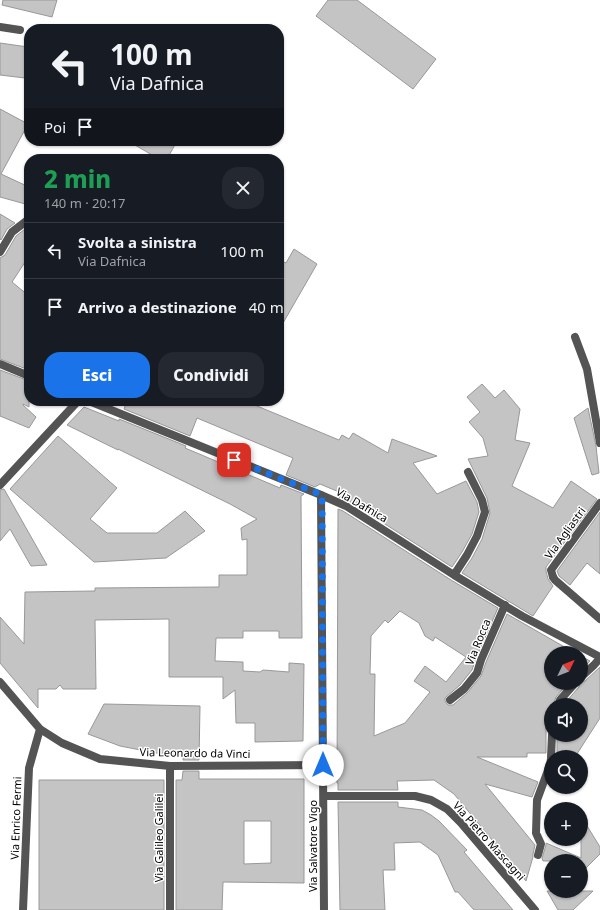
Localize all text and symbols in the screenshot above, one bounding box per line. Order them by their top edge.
text: 100 m [110,35,193,73]
icon: left [44,40,96,92]
text: Via Dafnica [110,71,204,95]
icon: arrive [74,116,96,138]
text: Poi [44,117,66,137]
text: 2 min [44,162,111,195]
button: close [222,167,264,209]
text: 140 m · 20:17 [44,194,125,212]
text: Svolta a sinistra [78,232,197,252]
icon: left [44,240,66,262]
text: 100 m [220,241,264,261]
text: Via Dafnica [78,252,146,270]
icon: arrive [44,296,66,318]
text: Arrivo a destinazione [78,297,237,317]
text: 40 m [249,297,284,317]
button: Esci [44,352,150,398]
button: Condividi [158,352,264,398]
pin [217,443,251,477]
icon: arrive [223,449,245,471]
street label: Via Dafnica [334,484,391,525]
street label: Via Agliastri [541,504,589,562]
street label: Via Rocca [461,616,494,667]
north arrow [544,646,588,690]
map controls [544,646,588,898]
button: sound [544,698,588,742]
street label: Via Leonardo da Vinci [139,744,251,761]
position arrow [302,744,344,786]
button: search [544,750,588,794]
street label: Via Enrico Fermi [7,776,24,860]
street label: Via Galileo Galilei [151,794,166,882]
street label: Via Pietro Mascagni [450,798,529,883]
street label: Via Salvatore Vigo [305,800,320,892]
button: + [544,802,588,846]
button: − [544,854,588,898]

